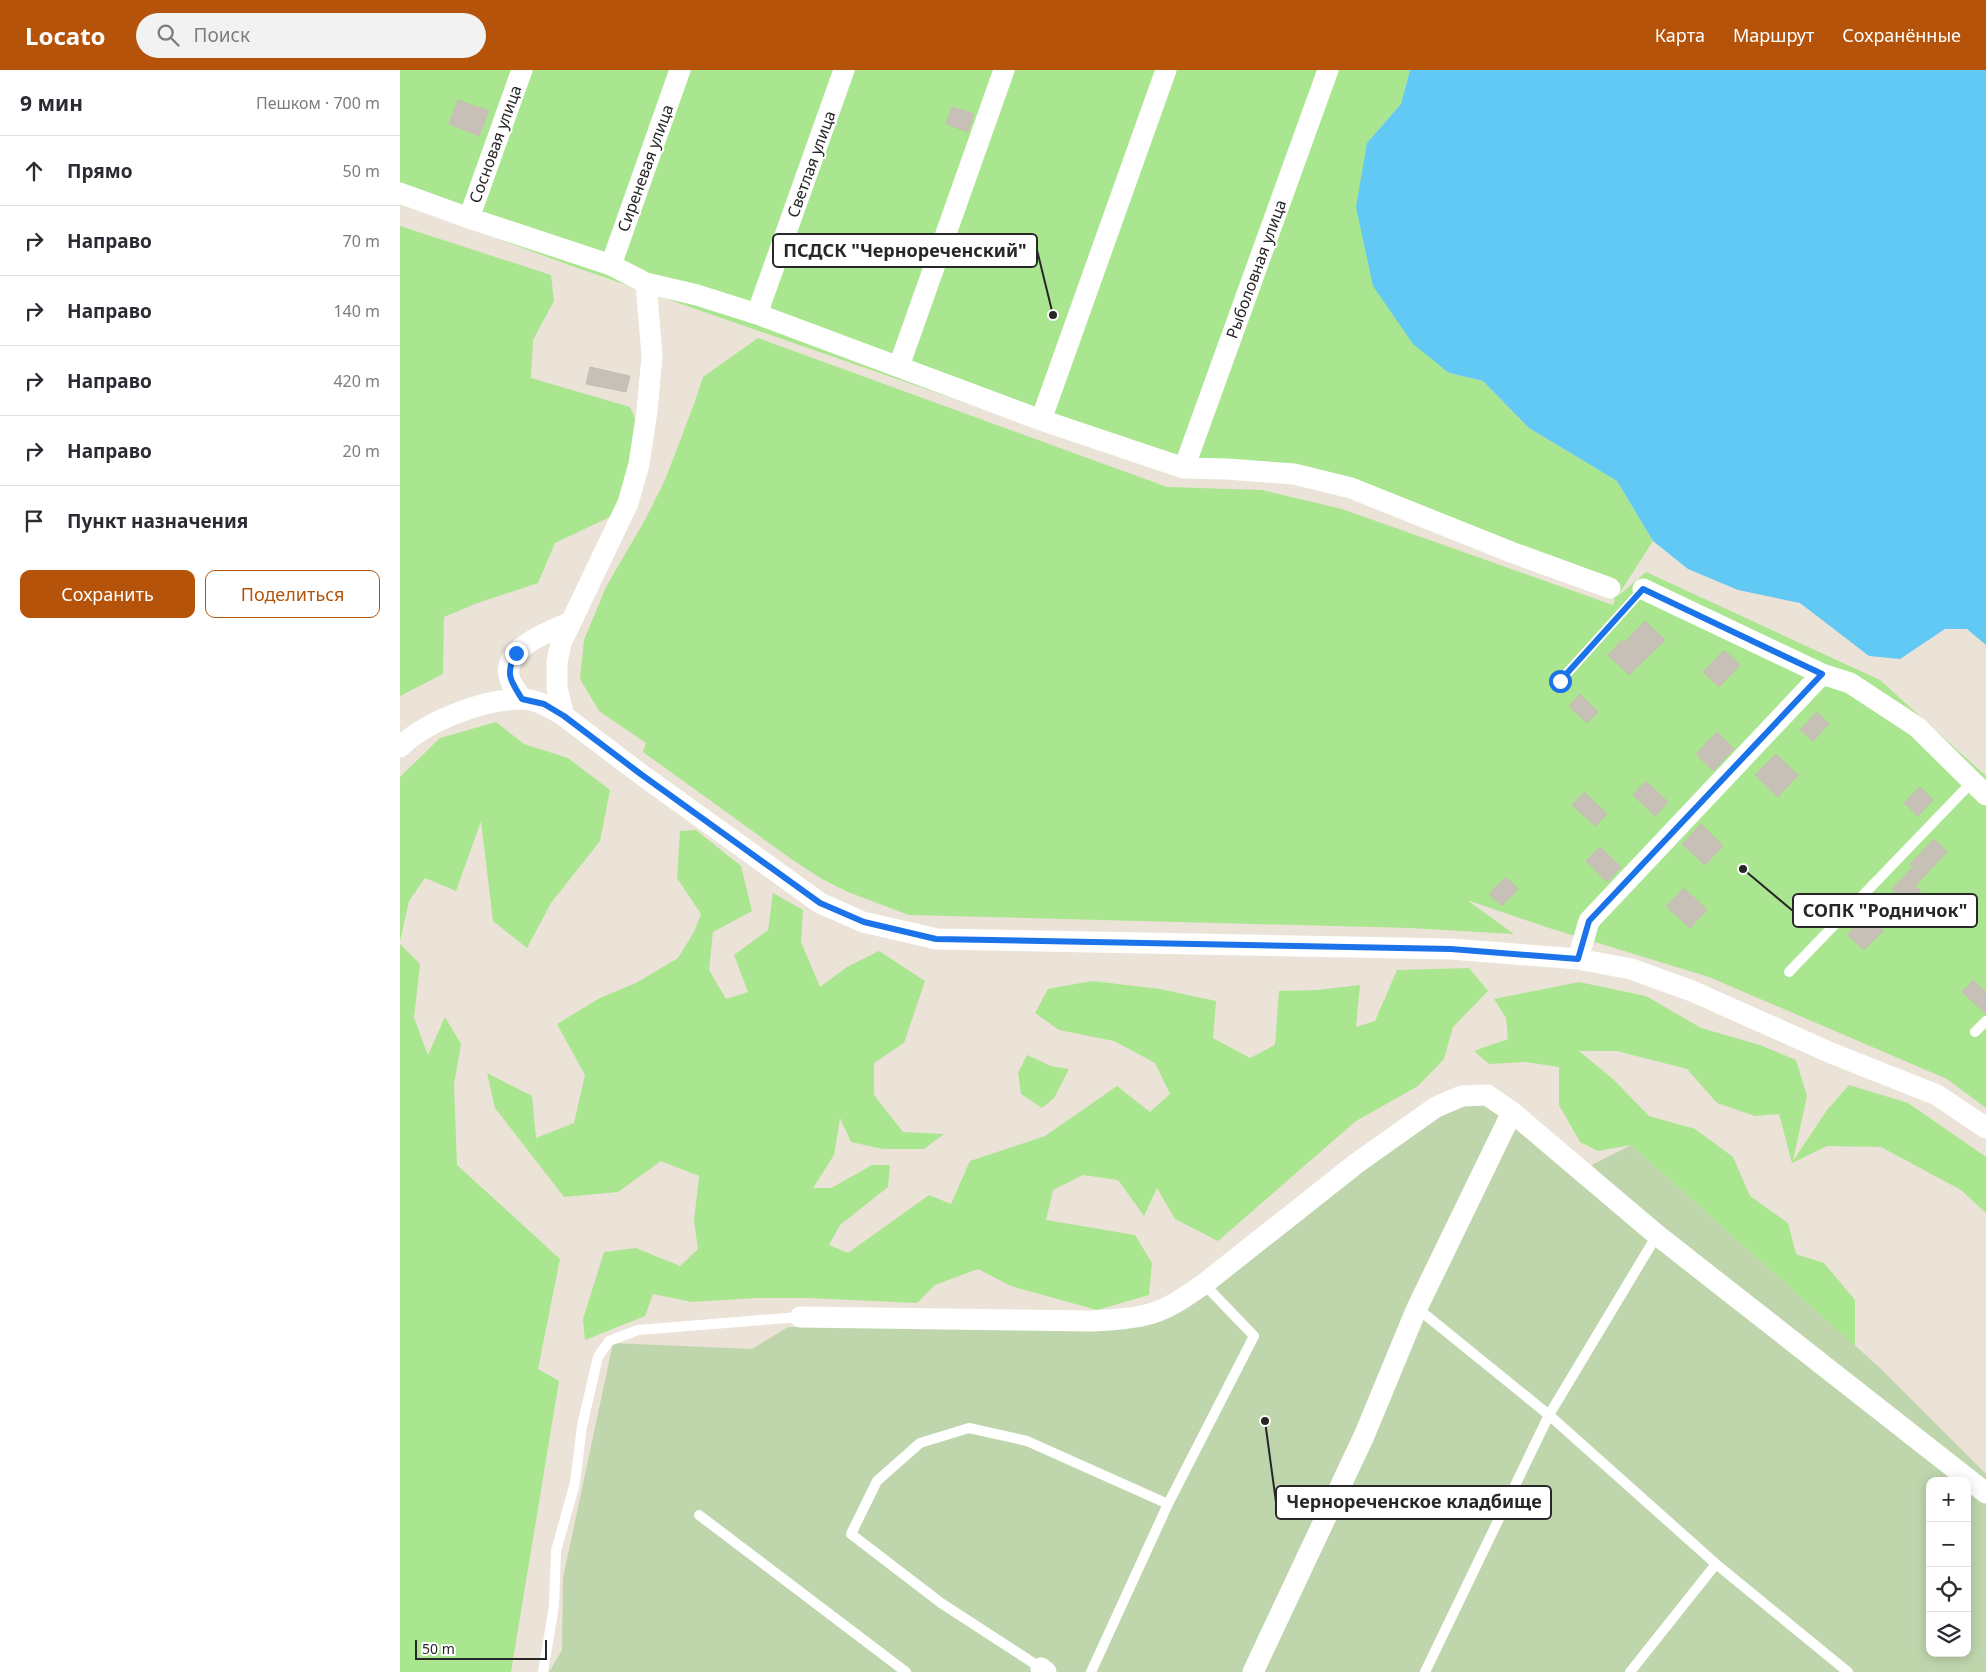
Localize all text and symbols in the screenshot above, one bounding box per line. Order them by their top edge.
search box [136,13,486,58]
text: Locato [25,19,106,52]
icon: search [154,21,182,49]
text: Поиск [194,22,250,48]
text: Карта [1655,23,1705,47]
text: Маршрут [1733,23,1814,47]
text: Сохранённые [1842,23,1961,47]
street label: Сосновая улица [464,82,526,206]
text: 9 мин [20,89,83,117]
text: Пешком · 700 m [256,92,380,114]
street label: Сиреневая улица [612,101,678,235]
street label: Светлая улица [782,108,840,220]
icon: ahead [20,157,48,185]
text: Прямо [67,158,133,184]
text: 50 m [343,160,380,182]
street label: Рыболовная улица [1221,197,1291,341]
icon: right [20,227,48,255]
text: Направо [67,228,152,254]
text: 70 m [343,230,380,252]
callout: ПСДСК "Чернореченский" [773,234,1037,267]
text: ПСДСК "Чернореченский" [783,238,1027,262]
icon: right [20,297,48,325]
text: Направо [67,298,152,324]
text: 140 m [333,300,380,322]
icon: right [20,367,48,395]
text: Направо [67,368,152,394]
text: 420 m [333,370,380,392]
icon: right [20,437,48,465]
text: Направо [67,438,152,464]
text: 20 m [343,440,380,462]
icon: arrive [20,507,48,535]
text: Пункт назначения [67,508,248,534]
button: Сохранить [20,570,195,618]
button: Поделиться [205,570,380,618]
route end [505,642,528,665]
route start [1549,670,1572,693]
callout: СОПК "Родничок" [1793,894,1977,927]
text: СОПК "Родничок" [1803,898,1967,922]
map controls [1926,1477,1971,1657]
button: + [1926,1477,1971,1522]
callout: Чернореченское кладбище [1276,1486,1551,1519]
text: Чернореченское кладбище [1286,1489,1542,1513]
button: − [1926,1522,1971,1567]
button: locate [1926,1567,1971,1612]
button: layers [1926,1612,1971,1657]
scale bar [415,1637,548,1660]
text: 50 m [422,1639,455,1658]

